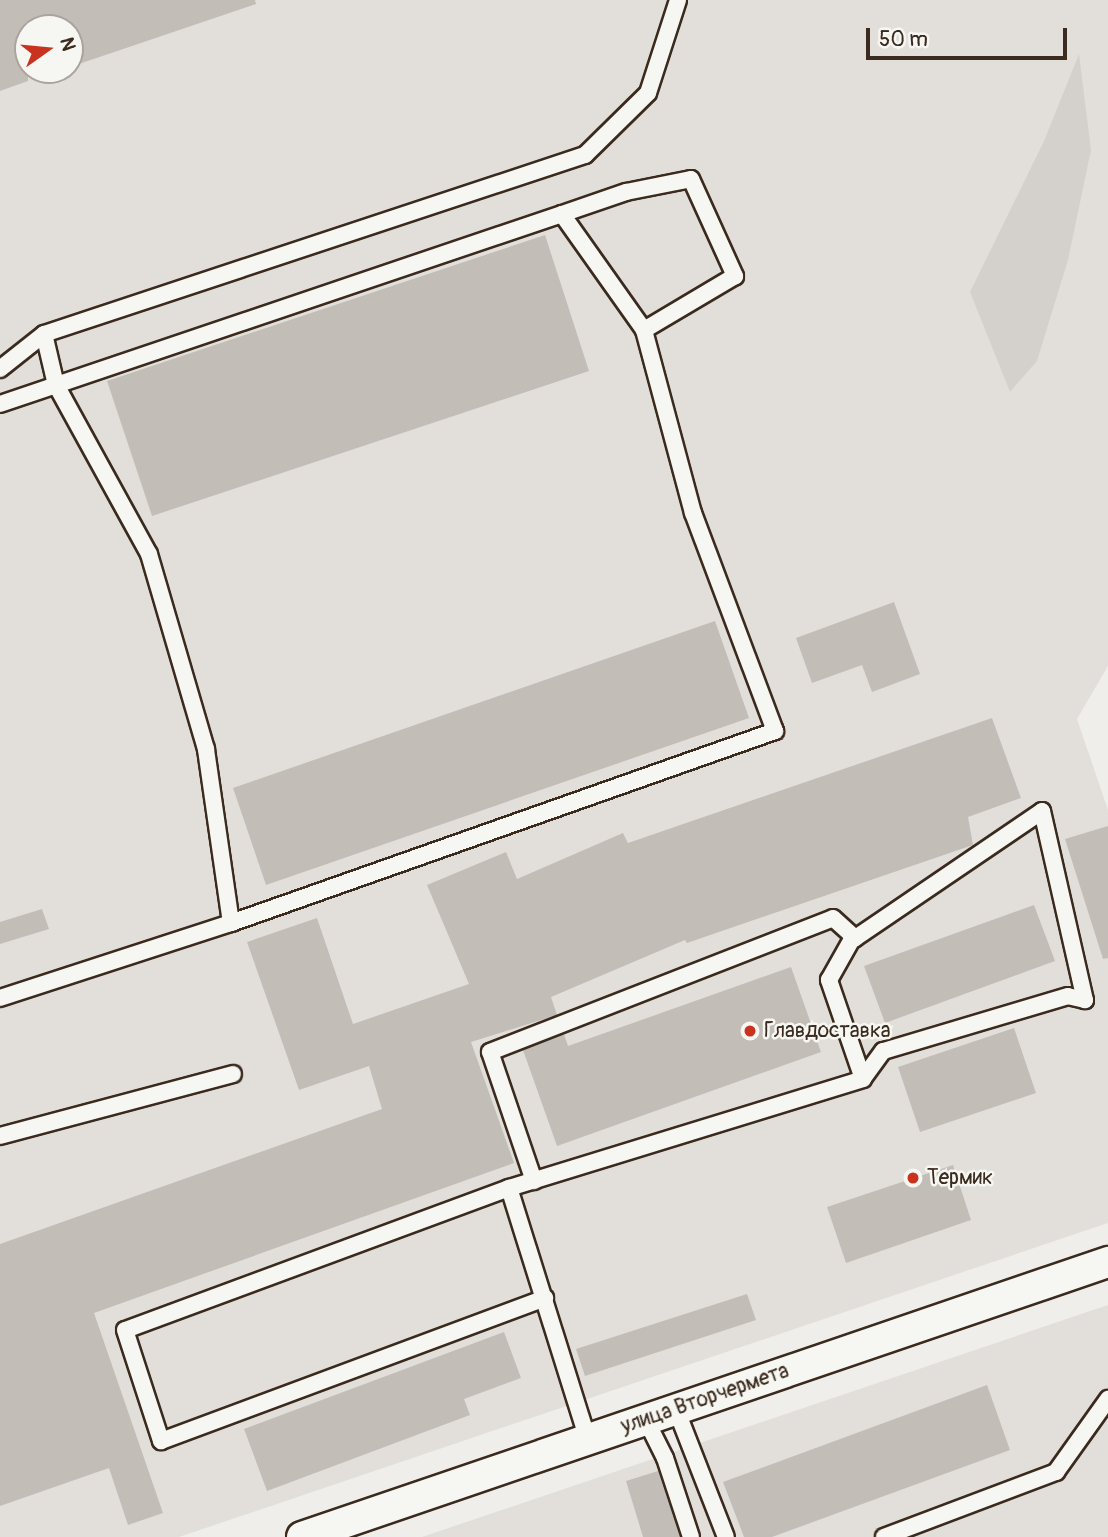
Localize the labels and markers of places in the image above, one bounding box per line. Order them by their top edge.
place label: Главдоставка [764,1018,891,1044]
marker: Главдоставка [742,1023,758,1039]
place label: Термик [927,1165,993,1191]
marker: Термик [905,1170,921,1186]

